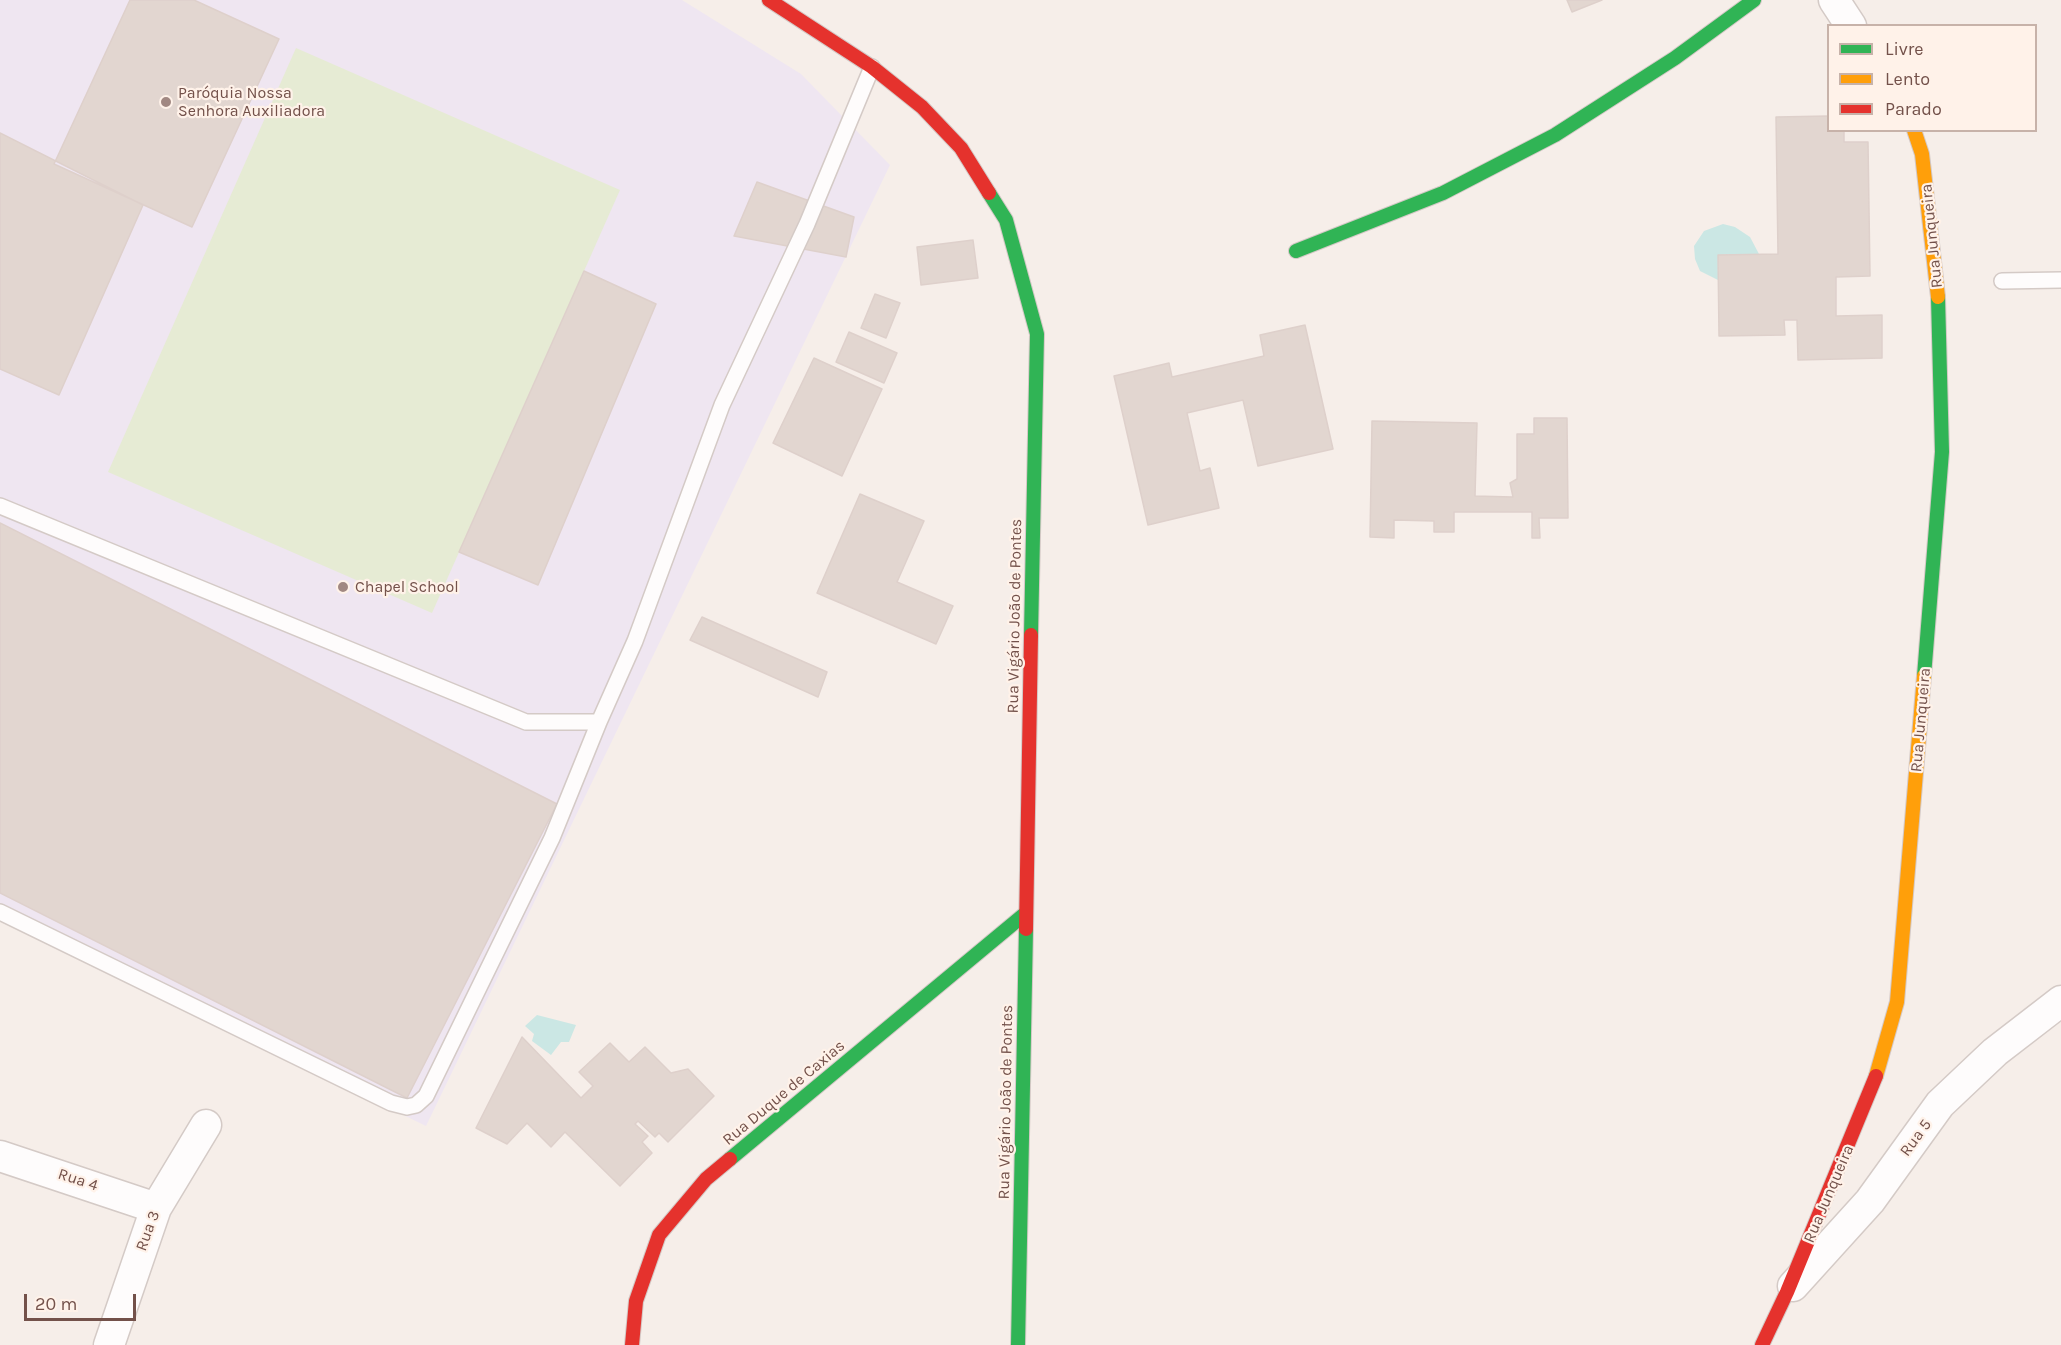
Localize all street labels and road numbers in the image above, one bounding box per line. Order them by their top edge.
street label: Rua Junqueira [1917,183,1947,289]
street label: Rua Vigário João de Pontes [1004,518,1026,714]
street label: Rua Junqueira [1907,667,1935,773]
street label: Rua Vigário João de Pontes [995,1004,1017,1200]
street label: Rua Duque de Caxias [719,1036,849,1150]
street label: Rua 5 [1896,1116,1936,1160]
street label: Rua Junqueira [1800,1142,1858,1246]
street label: Rua 4 [56,1165,100,1195]
street label: Rua 3 [132,1208,164,1254]

